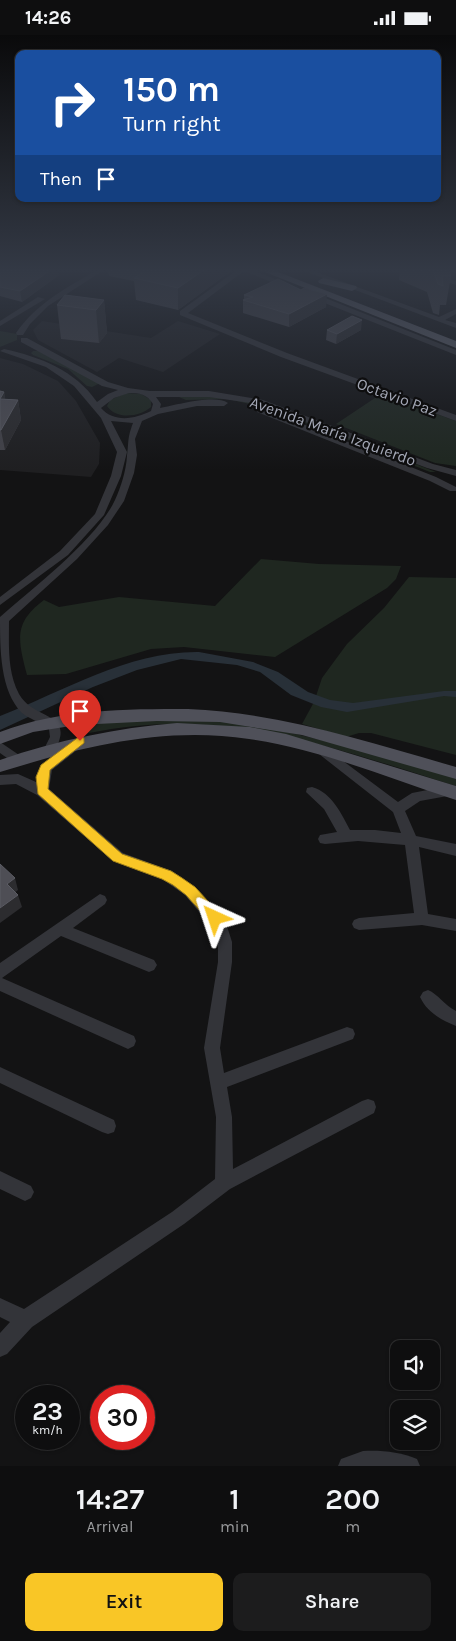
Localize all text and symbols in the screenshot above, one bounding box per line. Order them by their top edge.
text: 14:26 [25,7,71,29]
text: 150 m [123,69,220,110]
icon: right [40,70,105,135]
text: Turn right [123,111,221,137]
icon: arrive [92,165,120,193]
text: Then [40,168,82,190]
street label: Octavio Paz [354,374,440,420]
street label: Avenida María Izquierdo [247,392,419,470]
pin [59,690,101,741]
icon: arrive [66,697,94,725]
position arrow [188,891,240,943]
map controls [390,1340,440,1450]
button: sound [390,1340,440,1390]
speed limit sign: 30 [90,1385,155,1450]
text: 23 [32,1397,63,1426]
button: layers [390,1400,440,1450]
text: km/h [32,1423,63,1437]
text: 14:27 [76,1481,144,1517]
text: 1 [229,1481,240,1517]
text: 200 [325,1481,380,1517]
text: Arrival [87,1517,133,1536]
text: min [220,1517,249,1536]
text: m [345,1517,360,1536]
button: Exit [25,1573,223,1631]
button: Share [233,1573,431,1631]

